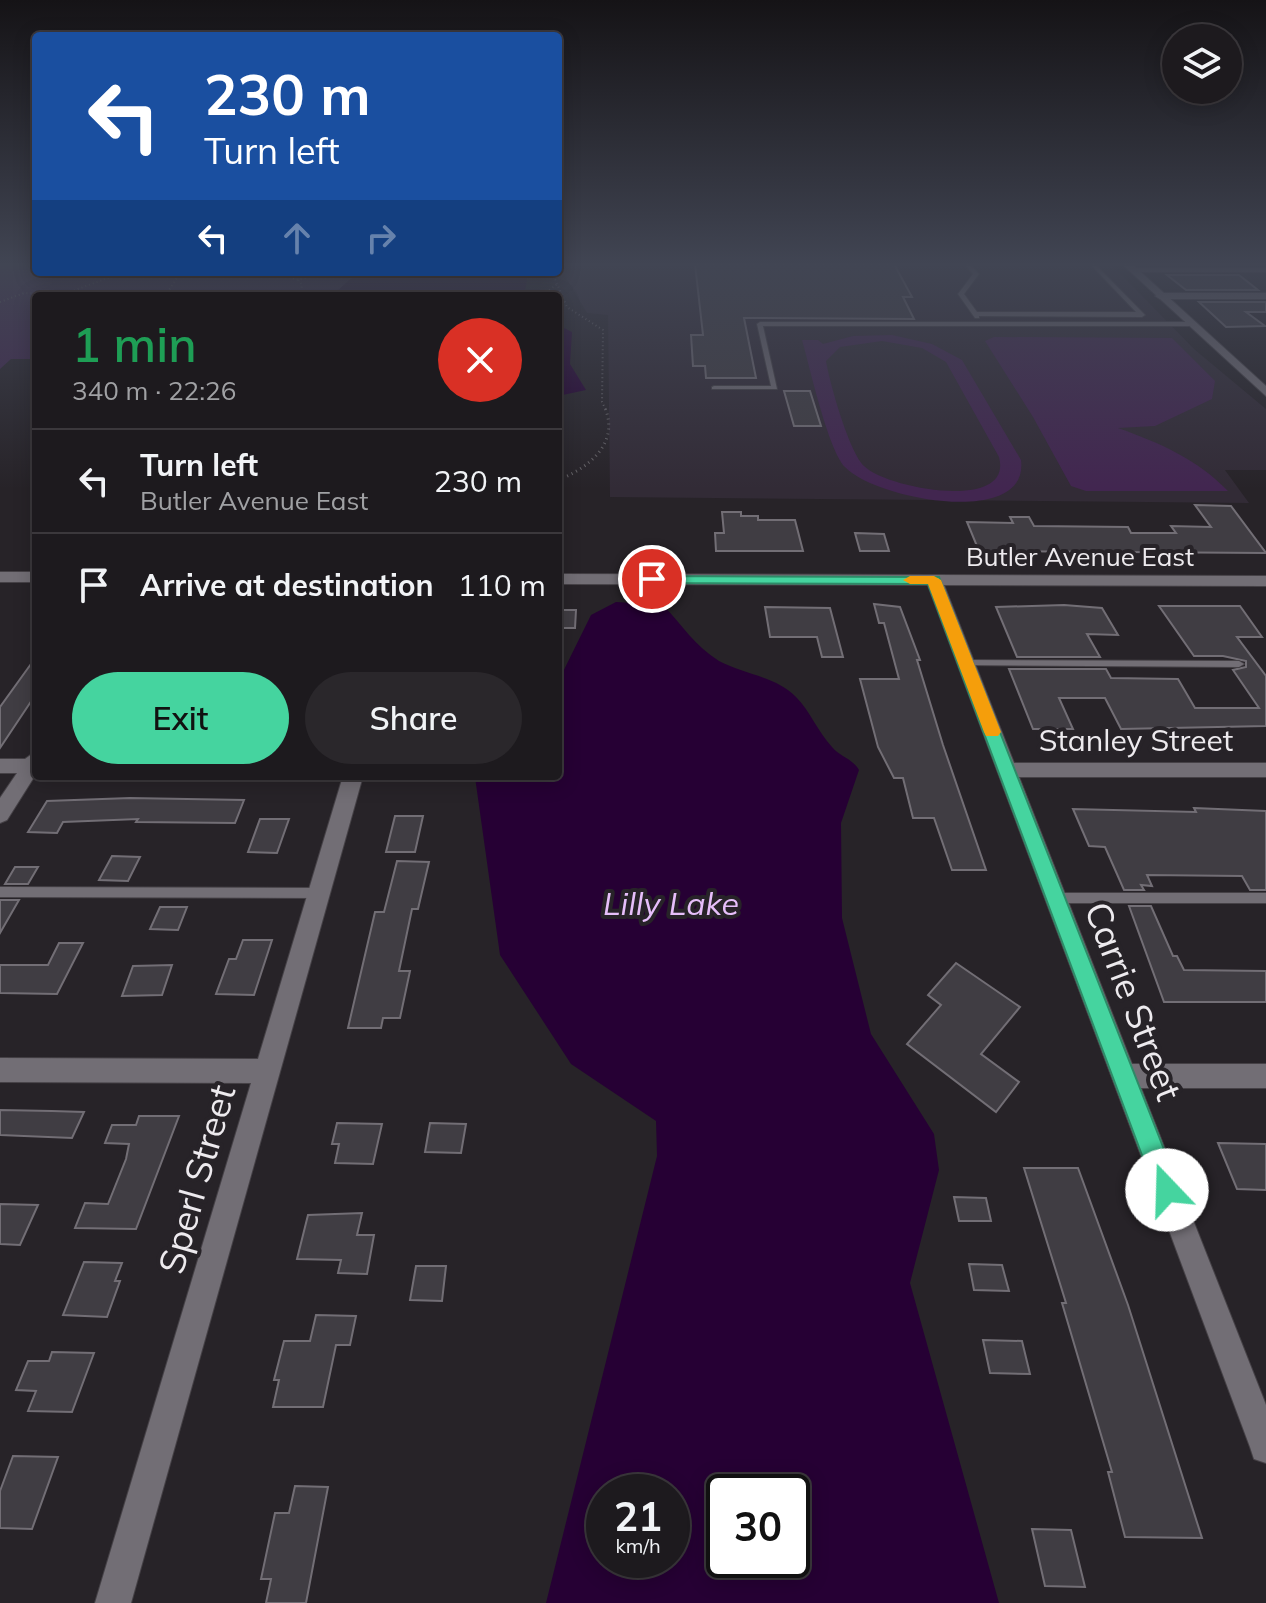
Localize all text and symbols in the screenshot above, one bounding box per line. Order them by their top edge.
map controls [1162,24,1242,104]
button: layers [1162,24,1242,104]
text: 230 m [204,59,371,129]
icon: left [72,64,176,168]
text: Turn left [204,128,340,173]
icon: left [191,216,235,260]
icon: ahead [275,216,319,260]
icon: right [359,216,403,260]
text: 1 min [72,314,197,374]
button: close [438,318,522,402]
text: 340 m · 22:26 [72,374,236,407]
text: Turn left [140,446,258,484]
icon: left [72,459,116,503]
text: 230 m [434,462,522,500]
text: Butler Avenue East [140,484,368,517]
street label: Butler Avenue East [966,540,1194,573]
pin [618,545,686,613]
icon: arrive [630,557,674,601]
icon: arrive [72,563,116,607]
text: Arrive at destination [140,566,434,604]
text: 110 m [458,566,546,604]
button: Exit [72,672,289,764]
button: Share [305,672,522,764]
street label: Stanley Street [1039,721,1233,759]
water label: Lilly Lake [603,883,739,923]
street label: Carrie Street [1076,895,1192,1107]
street label: Sperl Street [148,1079,244,1279]
position arrow [1125,1148,1209,1232]
speed limit sign: 30 [706,1474,810,1578]
text: 21 [614,1491,662,1541]
text: km/h [615,1533,661,1558]

